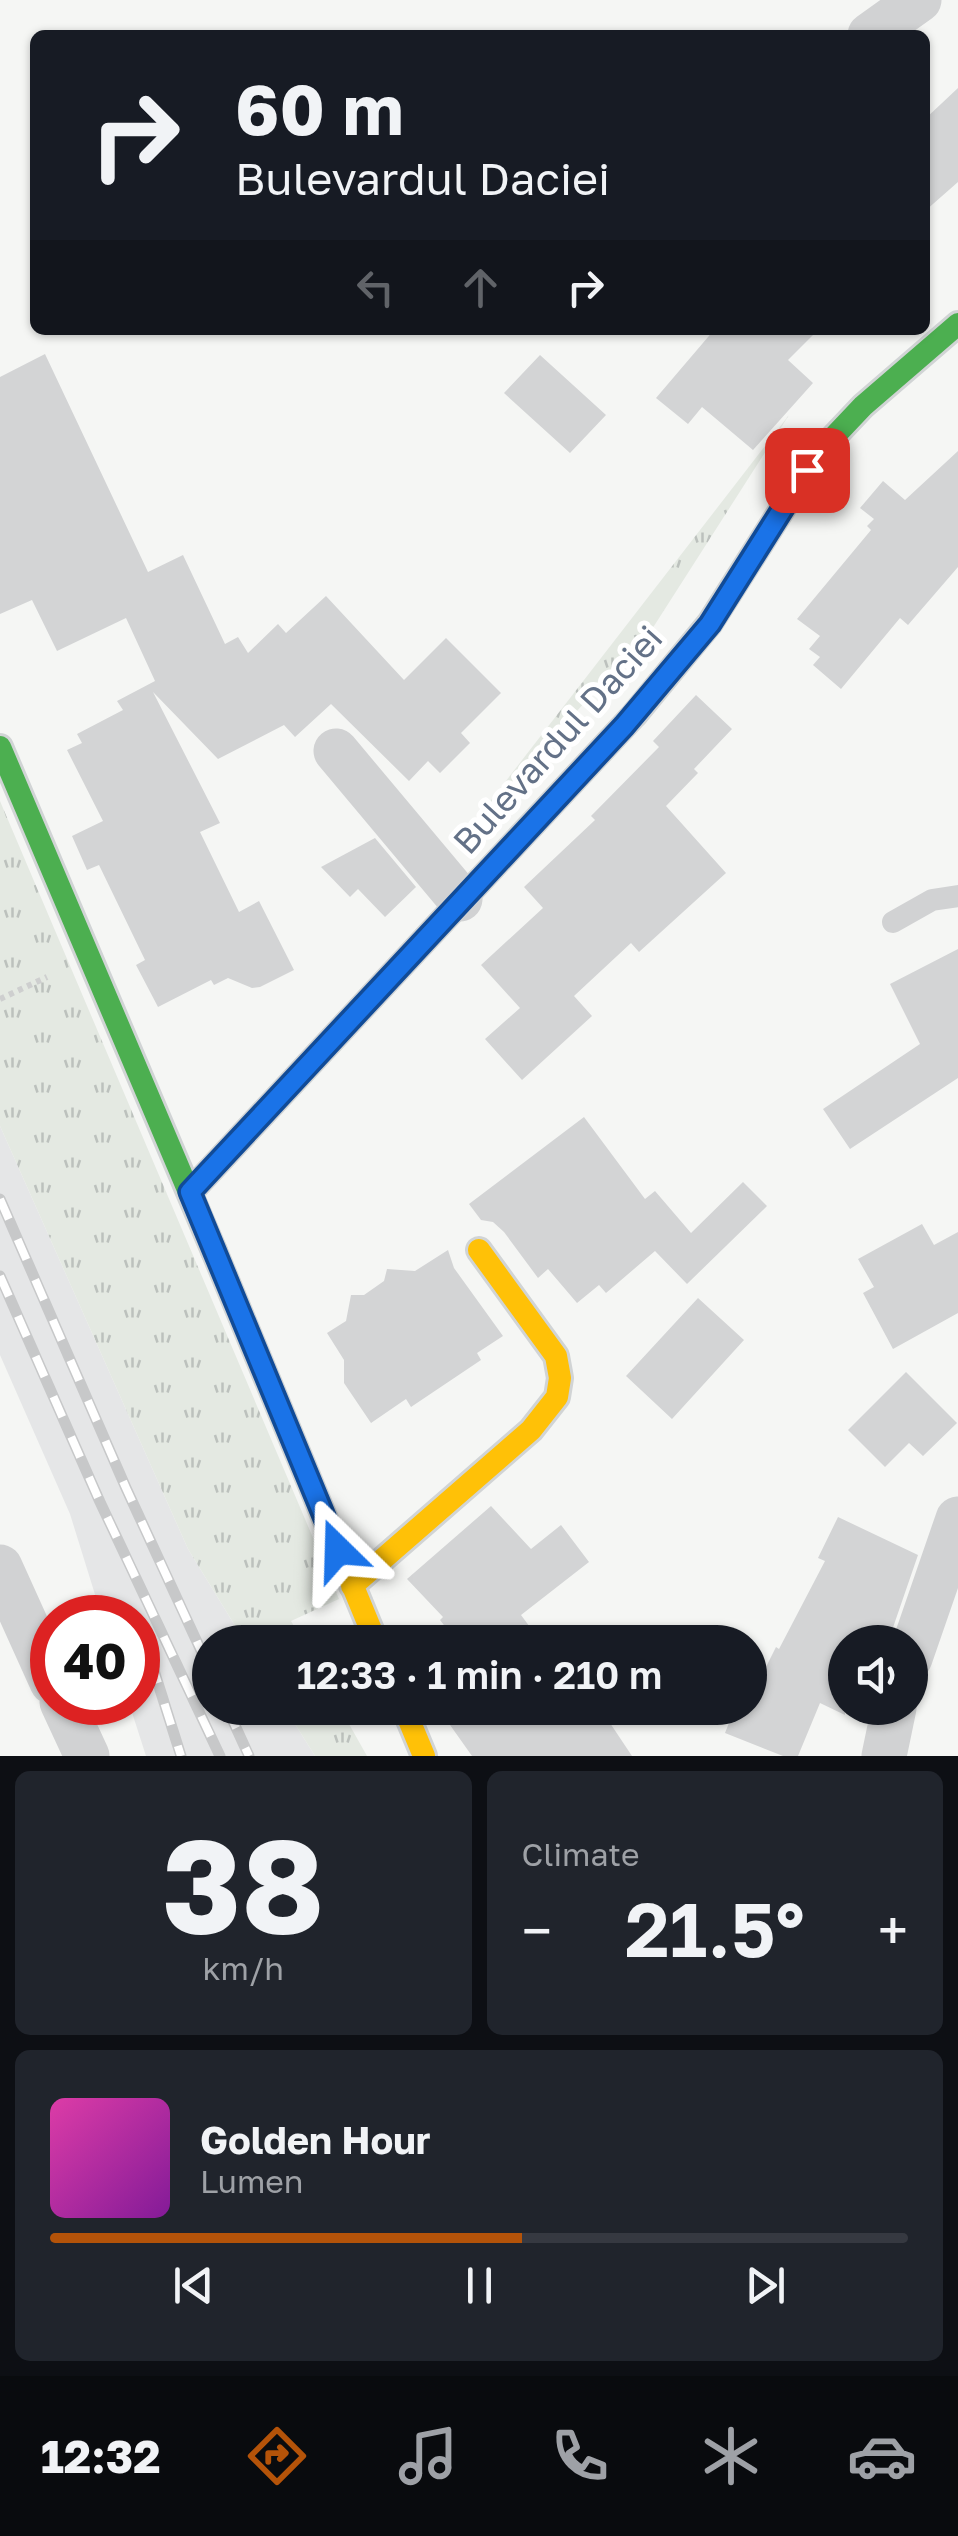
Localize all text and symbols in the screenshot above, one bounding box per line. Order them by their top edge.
text: 60 m [235,66,404,150]
icon: right [70,70,200,200]
text: Bulevardul Daciei [235,151,610,205]
icon: left [348,260,403,315]
icon: ahead [453,260,508,315]
icon: right [558,260,613,315]
pin [765,428,850,513]
icon: arrive [780,443,835,498]
street label: Bulevardul Daciei [444,617,670,862]
position arrow [286,1498,390,1602]
speed limit sign: 40 [30,1595,160,1725]
map controls [828,1625,928,1725]
button: sound [828,1625,928,1725]
text: 12:33 · 1 min · 210 m [297,1652,662,1697]
text: 38 [162,1806,325,1962]
text: Climate [522,1835,640,1873]
text: 21.5° [625,1883,805,1974]
text: − [522,1897,552,1963]
text: + [878,1897,908,1963]
text: km/h [203,1949,284,1987]
text: Golden Hour [200,2117,431,2162]
text: Lumen [200,2162,304,2200]
icon: previous [166,2258,221,2313]
icon: pause [452,2258,507,2313]
icon: next [738,2258,793,2313]
icon: directions [242,2421,312,2491]
icon: music [393,2421,463,2491]
icon: phone [545,2421,615,2491]
icon: climate [696,2421,766,2491]
icon: car [847,2421,917,2491]
text: 12:32 [41,2429,161,2483]

